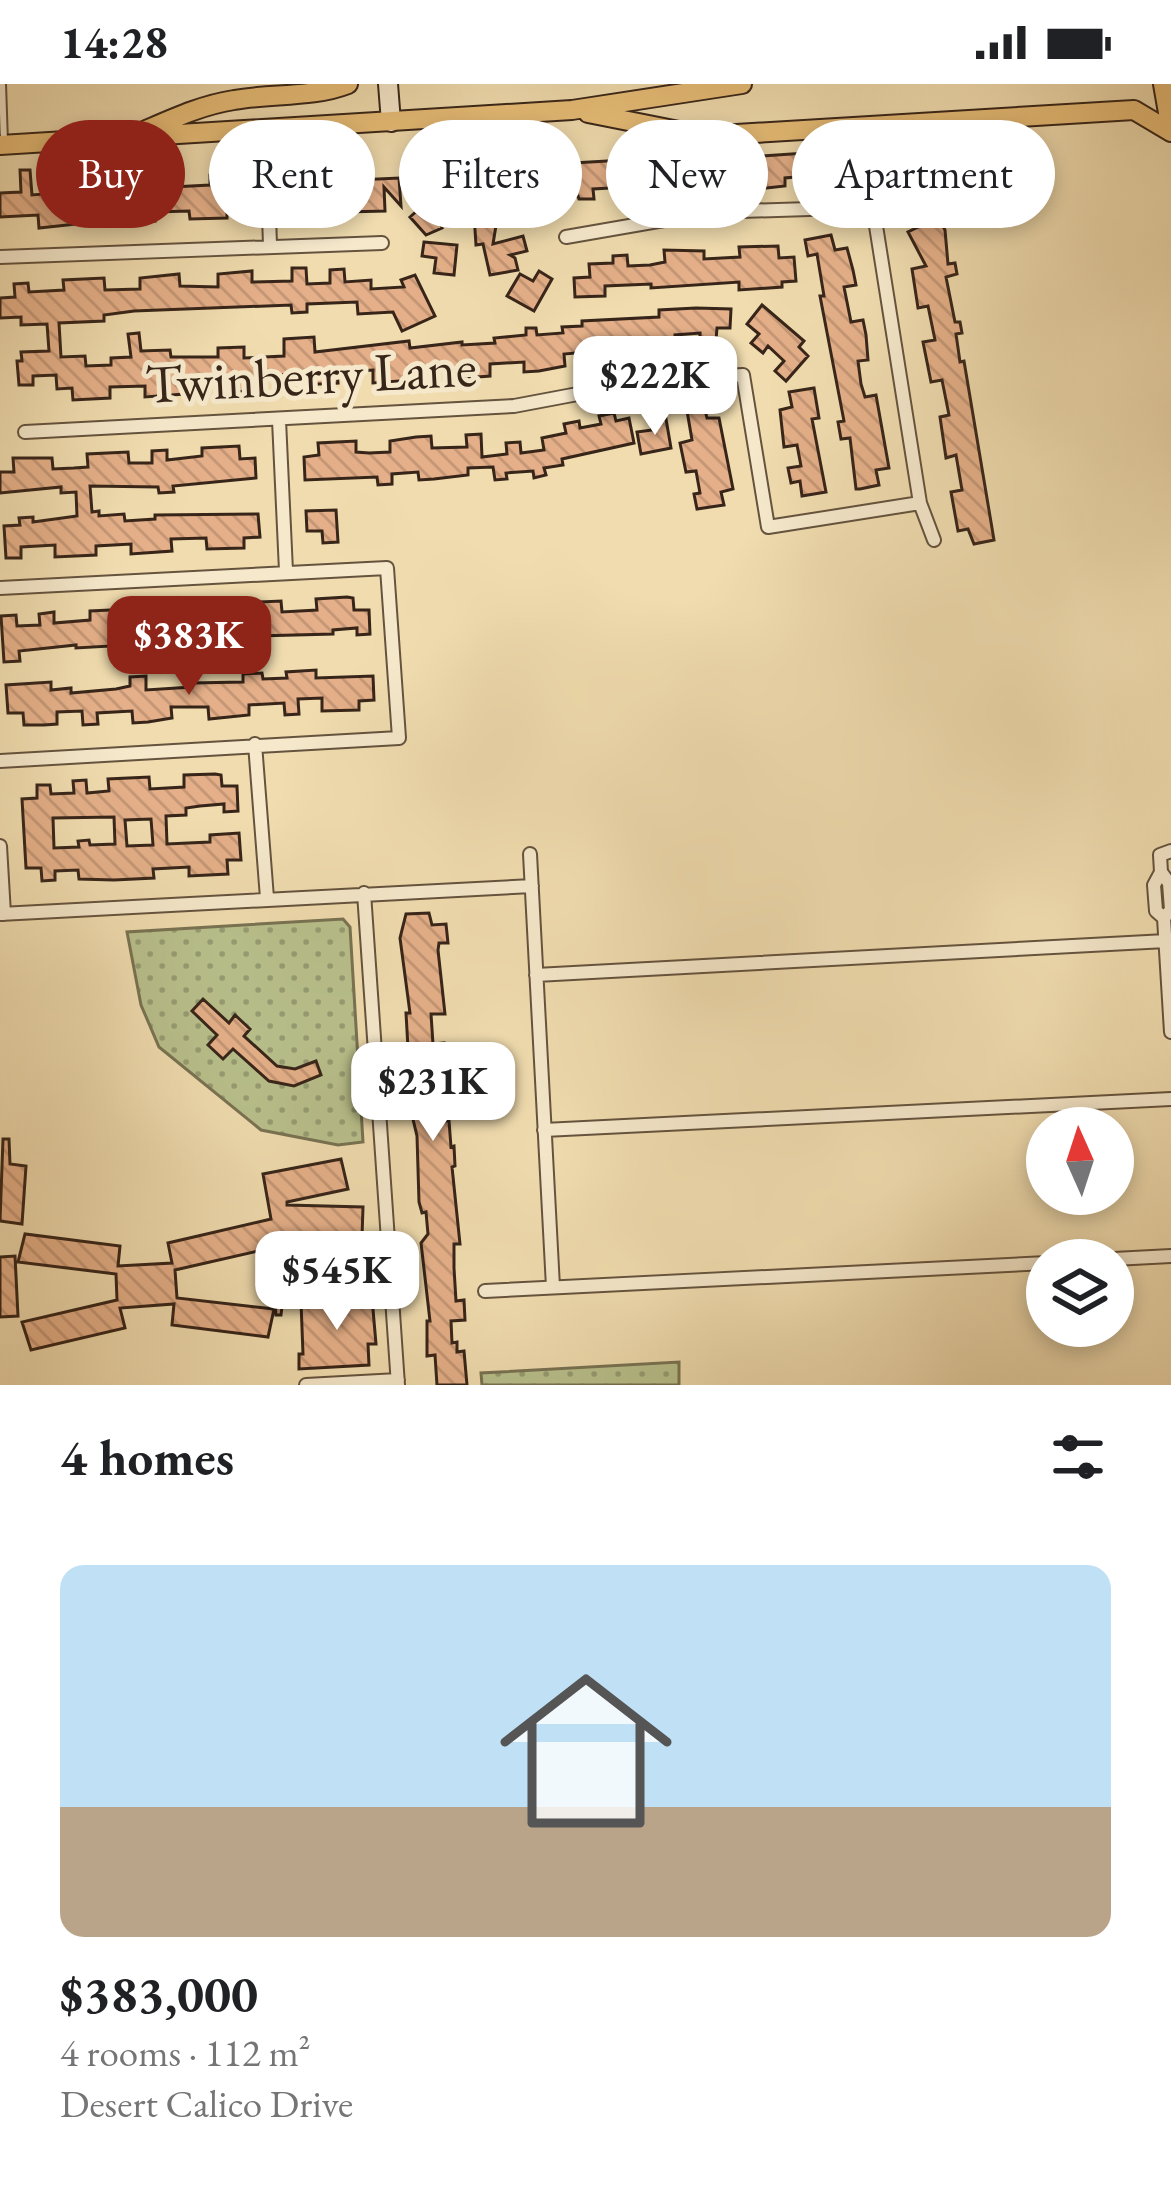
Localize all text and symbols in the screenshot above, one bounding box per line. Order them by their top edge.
text: 14:28 [60,13,168,71]
chip: Buy [36,120,185,228]
chip: Rent [209,120,375,228]
chip: Filters [399,120,582,228]
chip: New [606,120,768,228]
chip: Apartment [792,120,1055,228]
street label: Twinberry Lane [144,331,478,419]
pin: $222K [571,336,739,438]
text: $222K [600,349,710,400]
pin: $383K [105,596,273,698]
text: $383K [134,609,244,660]
pin: $231K [349,1042,517,1144]
text: $231K [378,1055,488,1106]
north arrow [1026,1107,1134,1215]
map controls [1026,1107,1134,1347]
pin: $545K [253,1231,421,1333]
button: layers [1026,1239,1134,1347]
text: $545K [282,1244,392,1295]
text: 4 homes [60,1424,234,1490]
icon: filters [1045,1424,1111,1490]
icon: home [478,1643,694,1859]
text: $383,000 [60,1961,258,2027]
text: 4 rooms · 112 m² [60,2027,311,2078]
text: Desert Calico Drive [60,2078,353,2129]

